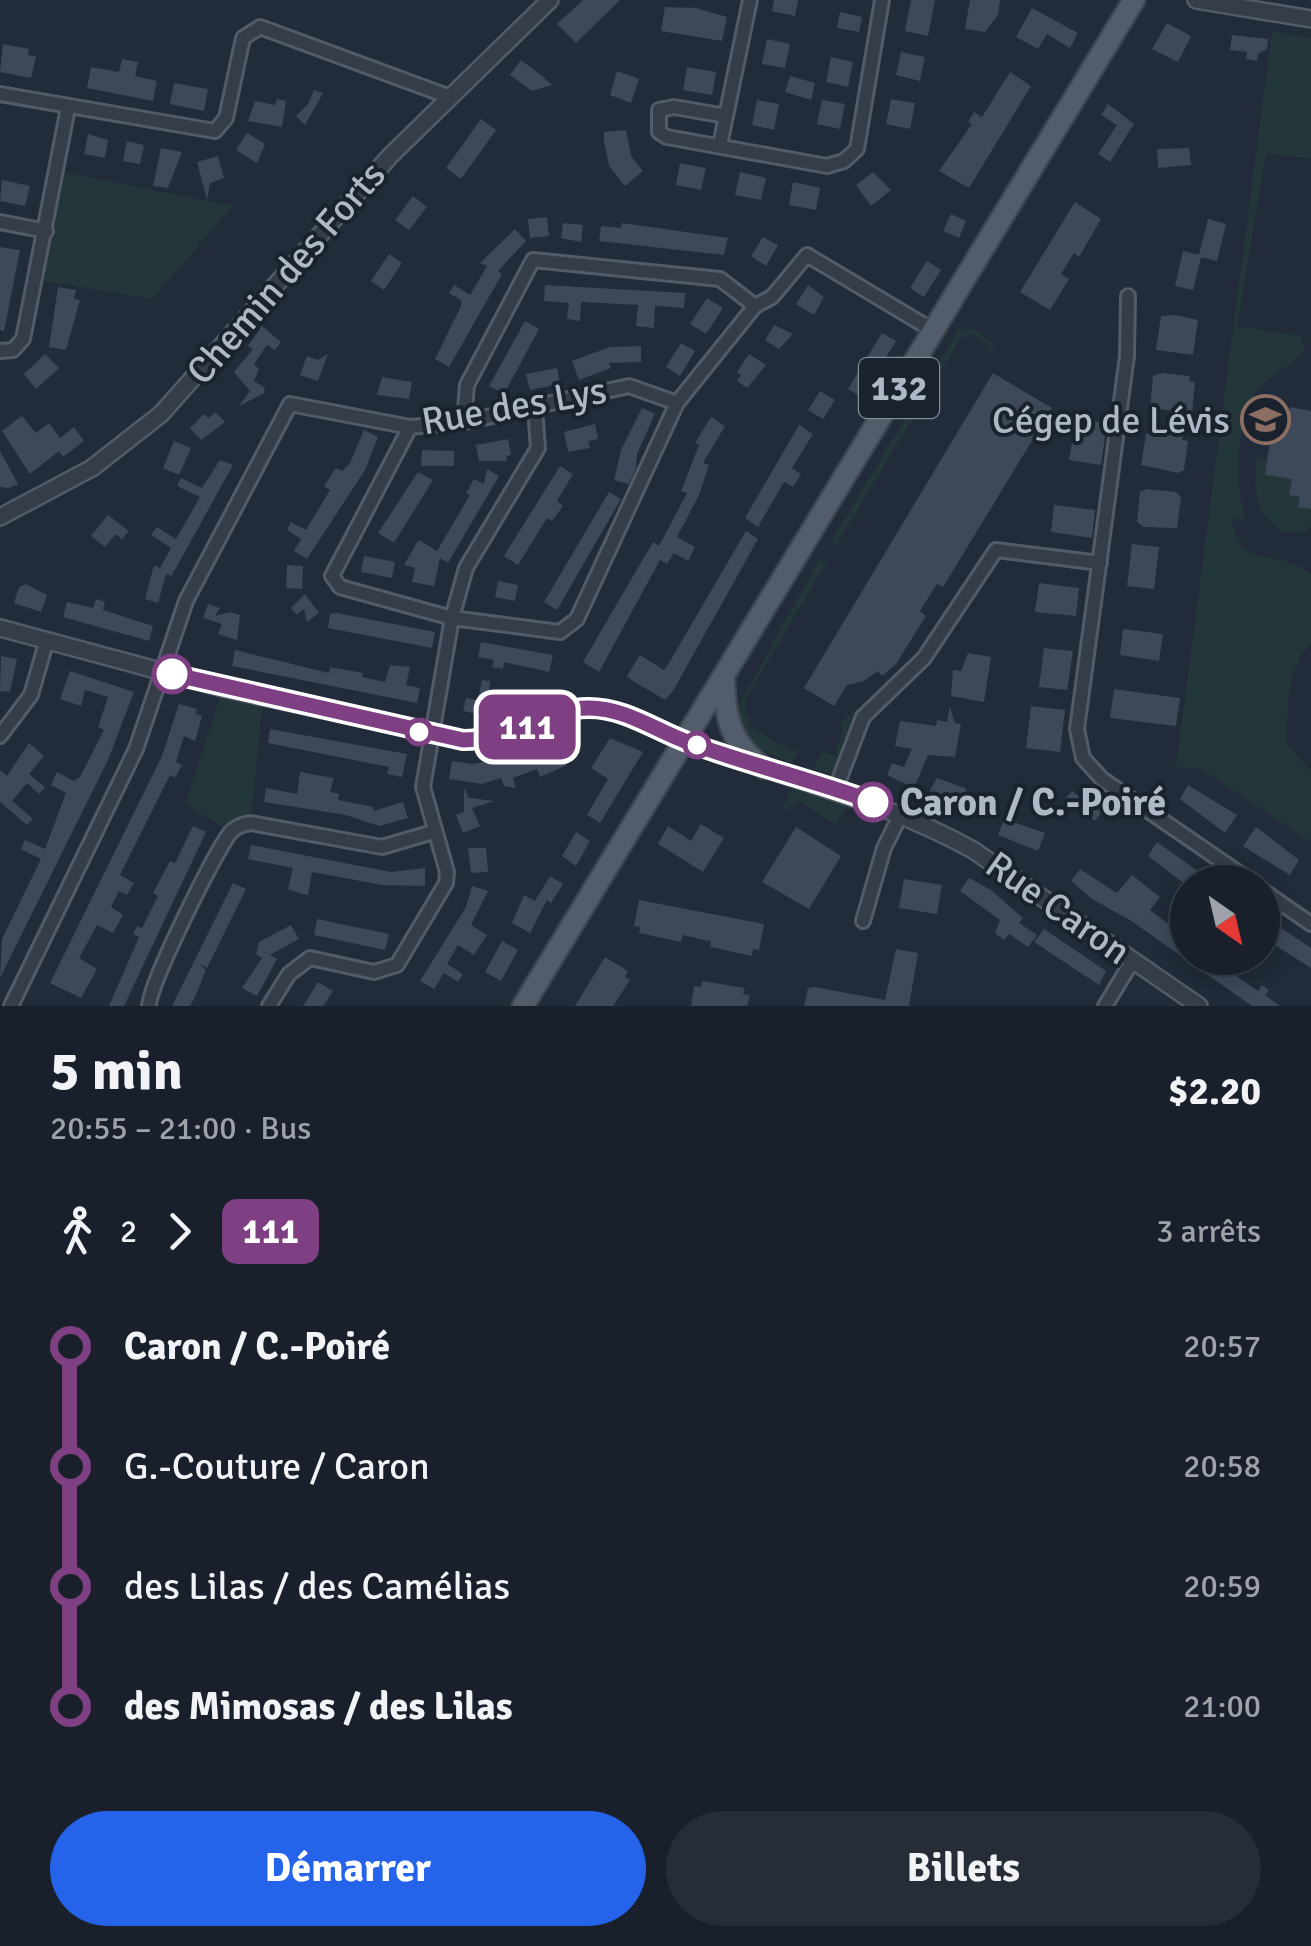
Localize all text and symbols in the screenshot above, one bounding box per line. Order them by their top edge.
street label: Chemin des Forts [177,152,395,394]
road number: 132 [859,358,939,418]
street label: Rue des Lys [418,367,610,445]
school or university icon: Cégep de Lévis [1239,394,1291,446]
place label: Cégep de Lévis [992,397,1230,444]
unlabelled marker [153,655,191,693]
line badge: 111 [470,694,584,760]
text: 111 [499,706,555,749]
unlabelled marker [406,719,432,745]
unlabelled marker [684,732,710,758]
place label: Caron / C.-Poiré [900,779,1166,826]
marker: Caron / C.-Poiré [854,783,892,821]
street label: Rue Caron [977,841,1139,975]
north arrow [1170,865,1280,975]
map controls [1170,865,1280,975]
text: 5 min [50,1037,183,1105]
text: $2.20 [1168,1068,1261,1115]
text: 20:55 – 21:00 · Bus [50,1109,311,1148]
icon: walk [50,1204,105,1259]
icon: forward [152,1204,207,1259]
text: 111 [242,1210,299,1253]
text: 2 [120,1212,137,1251]
text: 3 arrêts [1156,1212,1261,1251]
text: Caron / C.-Poiré [124,1323,390,1370]
text: 20:57 [1183,1327,1261,1366]
text: G.-Couture / Caron [124,1443,430,1490]
text: 20:58 [1183,1447,1261,1486]
text: des Lilas / des Camélias [124,1563,510,1610]
text: 20:59 [1183,1567,1261,1606]
text: des Mimosas / des Lilas [124,1683,513,1730]
text: 21:00 [1183,1687,1261,1726]
button: Démarrer [50,1811,646,1926]
button: Billets [666,1811,1261,1926]

